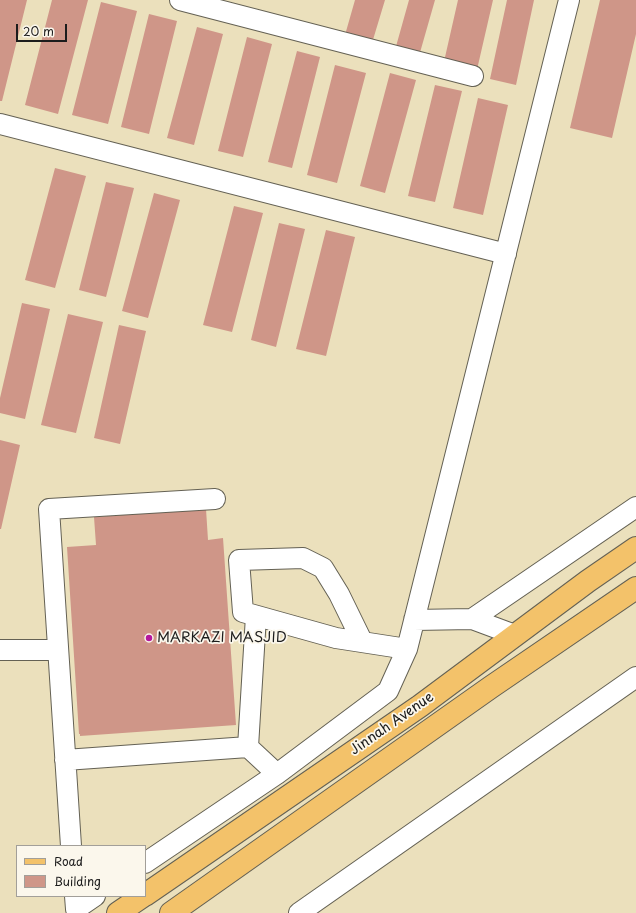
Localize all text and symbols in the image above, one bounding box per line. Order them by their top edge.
scale bar [18,16,69,42]
text: 20 m [23,22,54,40]
place label: MARKAZI MASJID [157,630,287,646]
marker: MARKAZI MASJID [144,633,154,643]
street label: Jinnah Avenue [347,689,437,759]
legend [16,845,146,897]
text: Road [54,852,83,870]
text: Building [54,872,101,890]

